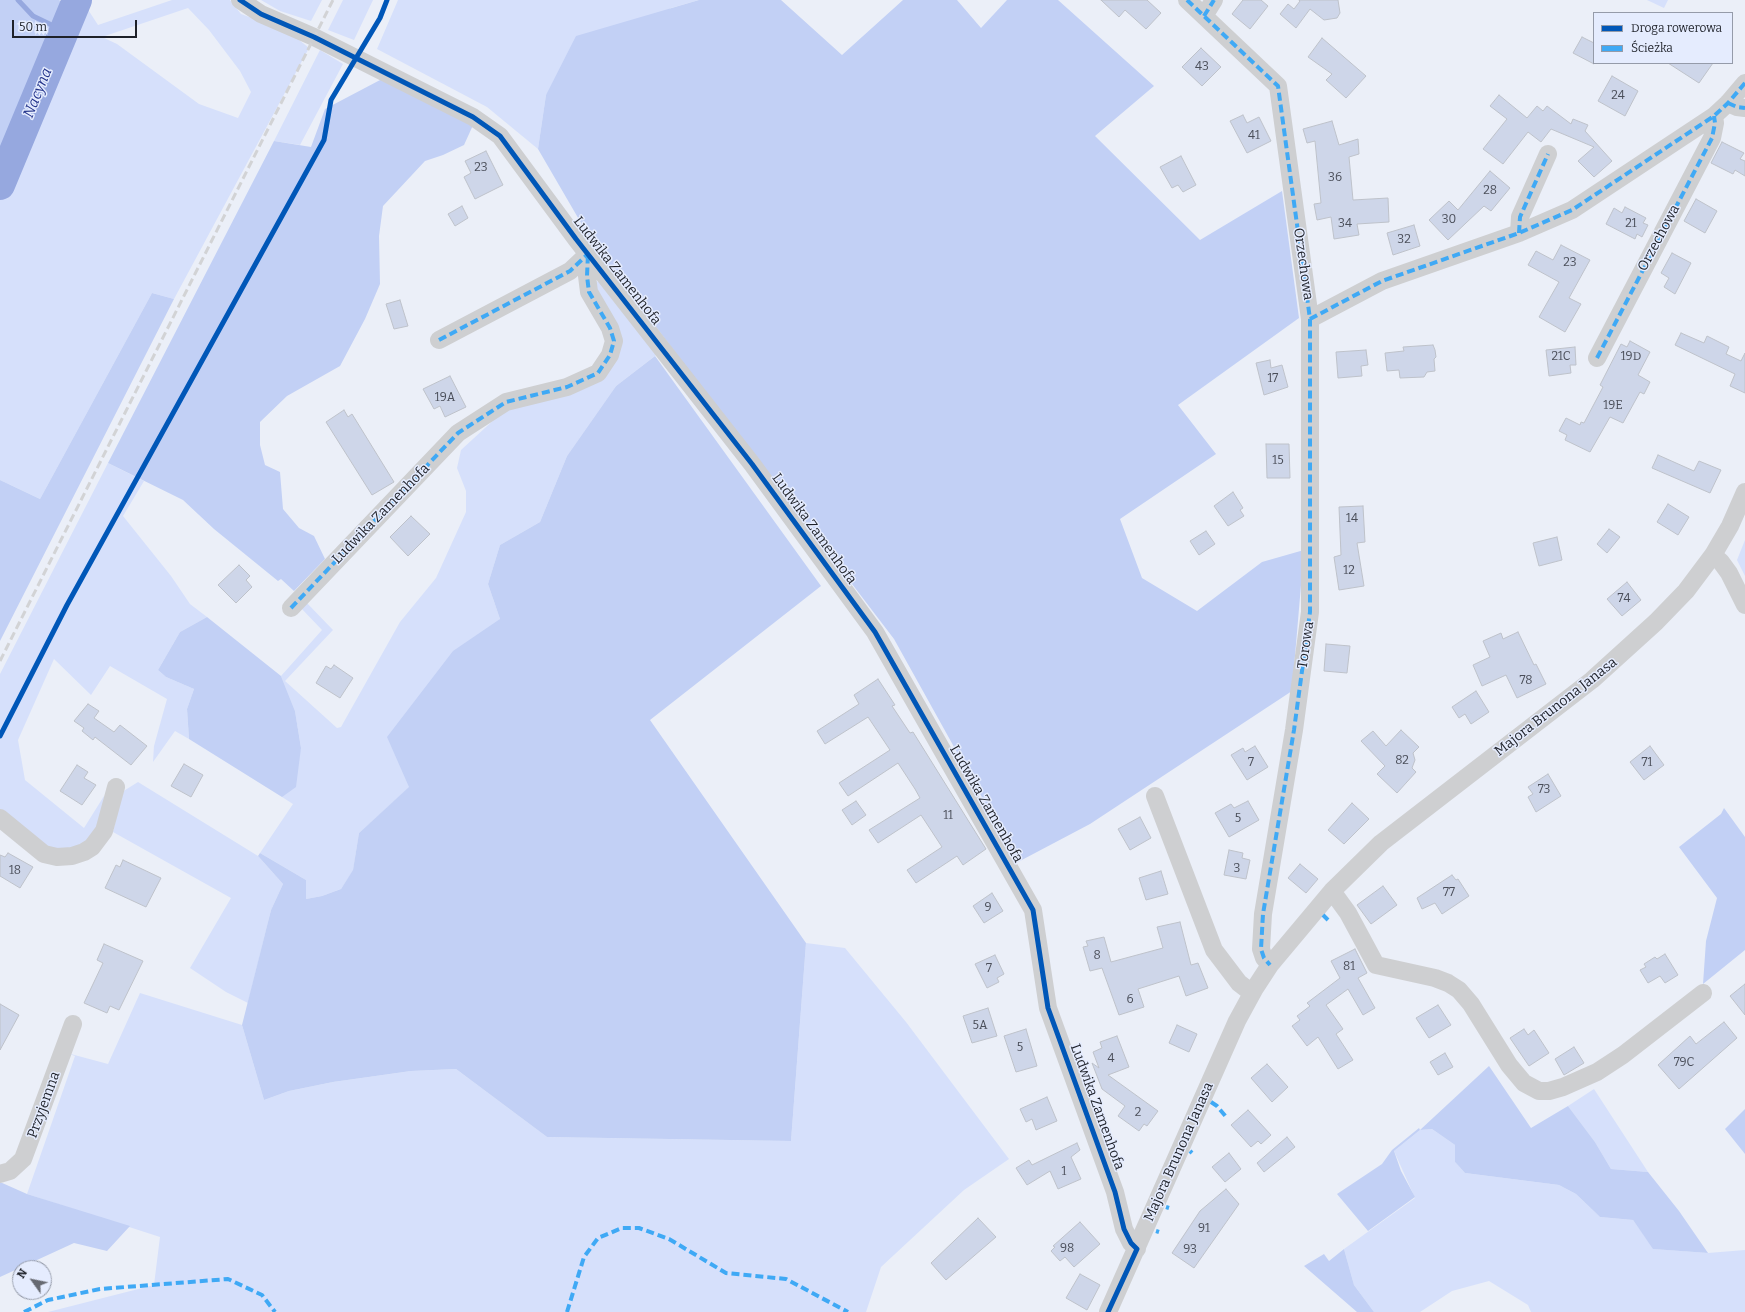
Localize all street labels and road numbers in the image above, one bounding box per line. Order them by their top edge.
street label: Orzechowa [1635,202,1683,274]
street label: Ludwika Zamenhofa [569,213,665,329]
street label: Orzechowa [1290,227,1316,301]
street label: Ludwika Zamenhofa [329,460,433,568]
street label: Ludwika Zamenhofa [768,470,860,588]
street label: Torowa [1294,620,1318,670]
street label: Majora Brunona Janasa [1491,654,1621,760]
street label: Ludwika Zamenhofa [946,742,1026,866]
street label: Ludwika Zamenhofa [1066,1042,1128,1172]
street label: Przyjemna [24,1069,64,1141]
street label: Majora Brunona Janasa [1141,1080,1217,1224]

